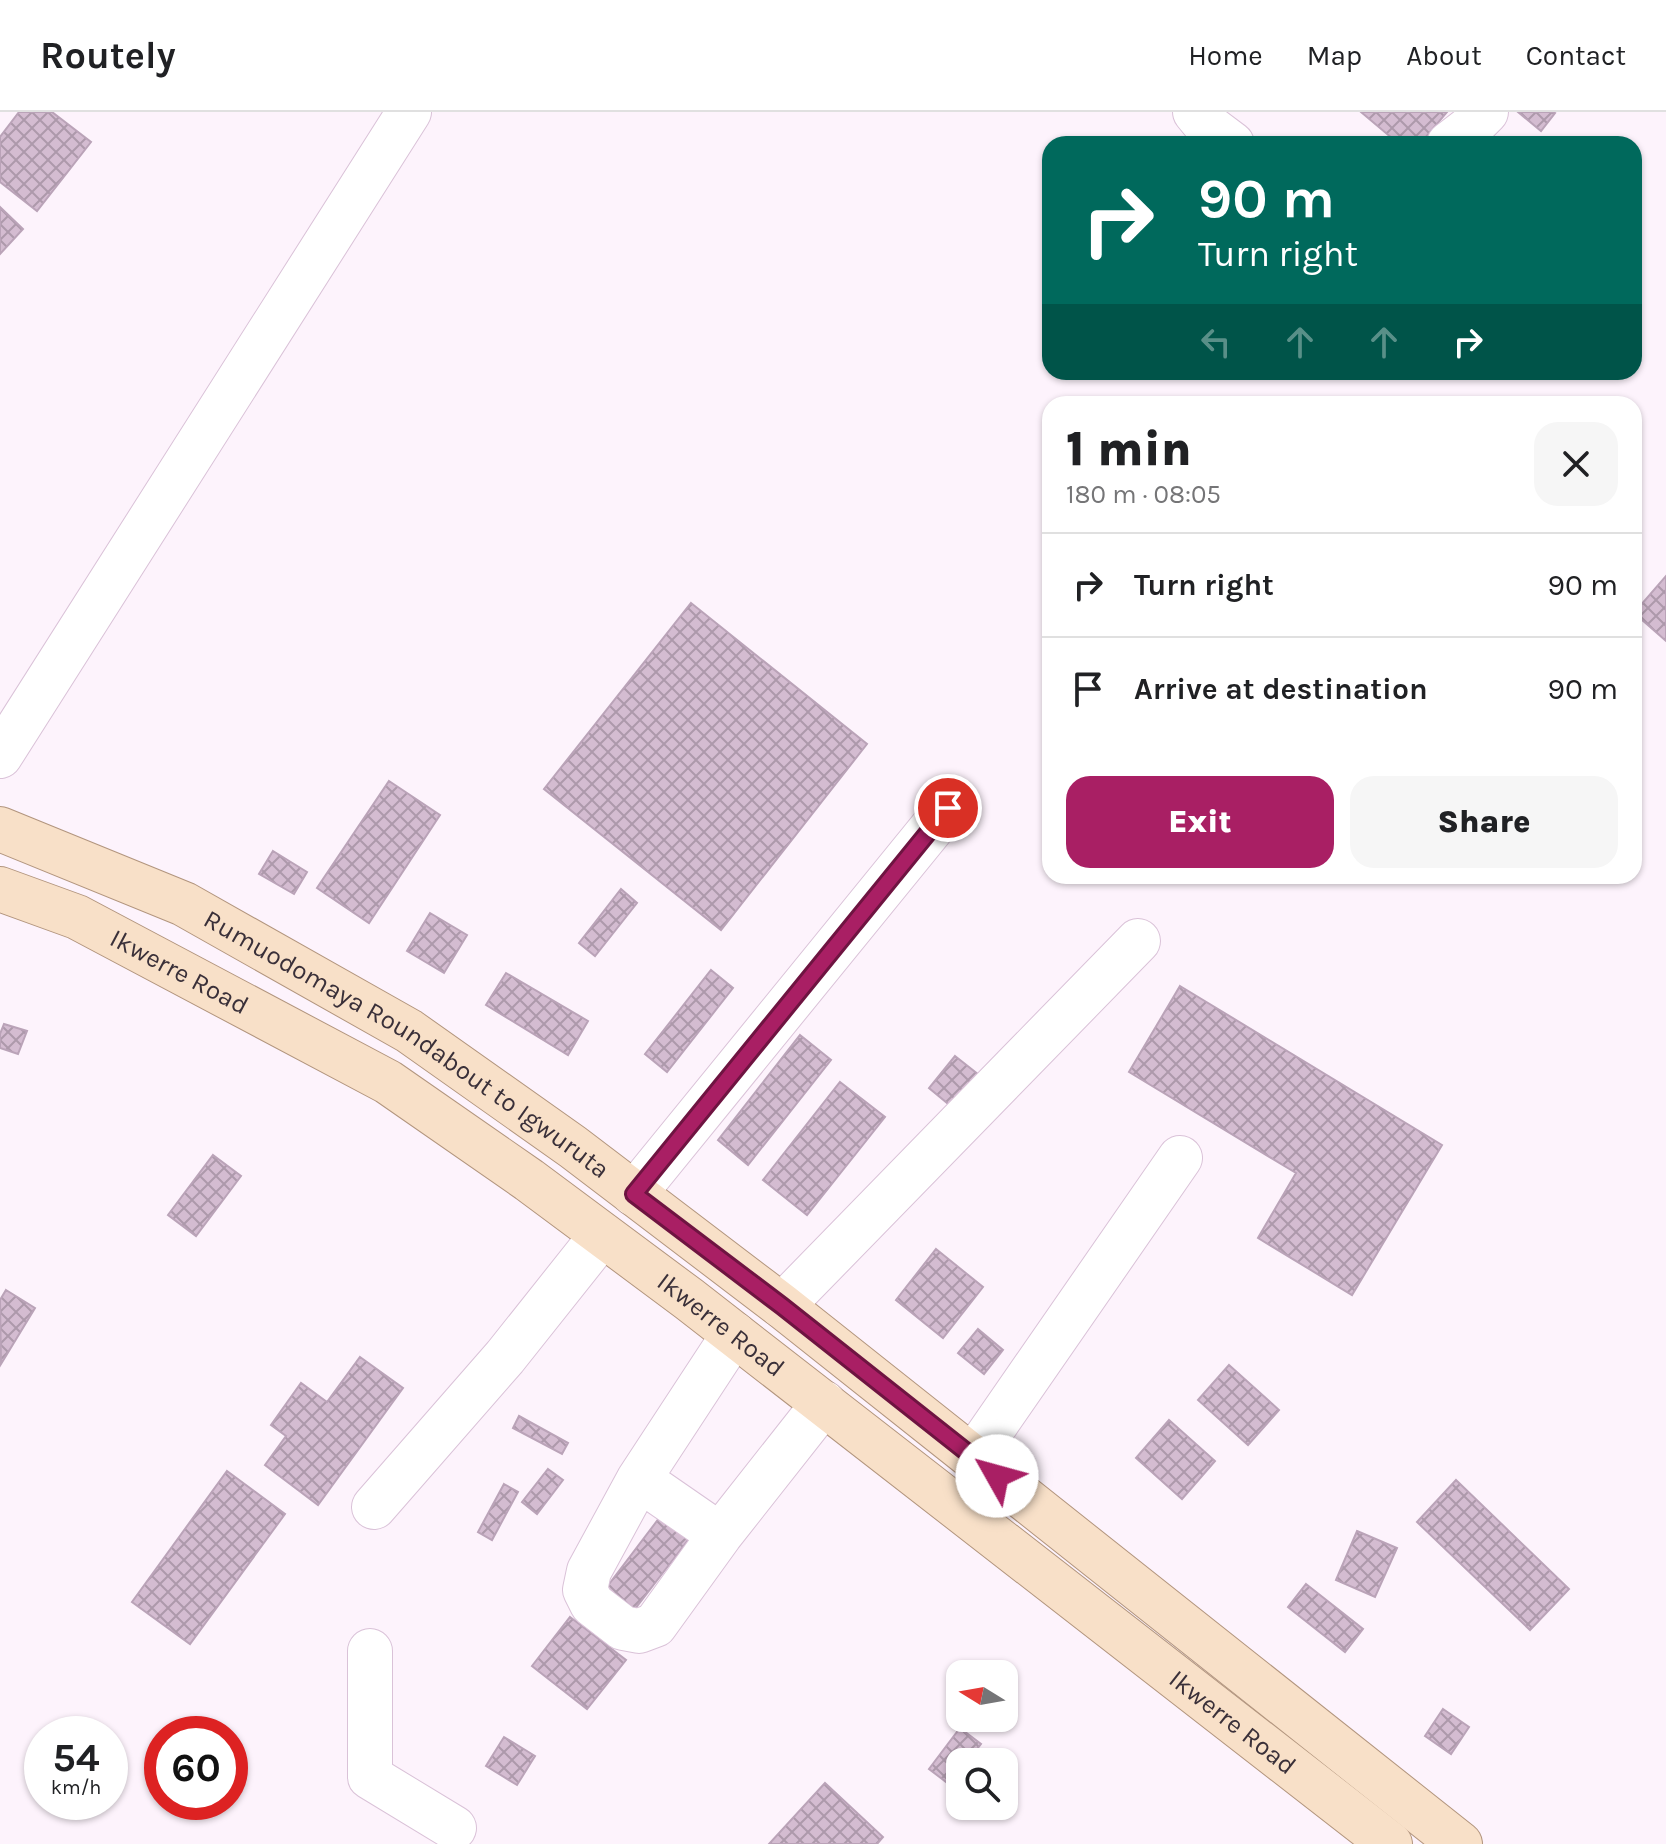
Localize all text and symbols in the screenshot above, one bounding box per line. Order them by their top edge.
text: Routely [40,33,176,78]
text: Home [1188,39,1263,72]
text: Map [1307,39,1362,72]
text: About [1406,39,1482,72]
text: Contact [1526,39,1626,72]
text: 90 m [1198,166,1335,231]
icon: right [1066,168,1170,272]
text: Turn right [1198,233,1358,275]
icon: left [1194,320,1238,364]
icon: ahead [1278,320,1322,364]
icon: ahead [1362,320,1406,364]
icon: right [1446,320,1490,364]
text: 1 min [1066,421,1192,477]
button: close [1534,422,1618,506]
text: 180 m · 08:05 [1066,479,1221,510]
icon: right [1066,563,1110,607]
text: Turn right [1134,567,1274,603]
text: 90 m [1548,567,1618,603]
icon: arrive [1066,667,1110,711]
text: Arrive at destination [1134,671,1428,707]
text: 90 m [1548,671,1618,707]
pin [914,774,982,842]
button: Exit [1066,776,1334,868]
button: Share [1350,776,1618,868]
icon: arrive [926,786,970,830]
street label: Rumuodomaya Roundabout to Igwuruta [199,903,616,1185]
street label: Ikwerre Road [105,922,254,1021]
street label: Ikwerre Road [651,1265,791,1383]
position arrow [955,1434,1039,1518]
north arrow [946,1660,1018,1732]
map controls [946,1660,1018,1820]
street label: Ikwerre Road [1163,1663,1303,1781]
speed limit sign: 60 [144,1716,248,1820]
text: 54 [52,1734,100,1781]
button: search [946,1748,1018,1820]
text: km/h [51,1776,101,1799]

